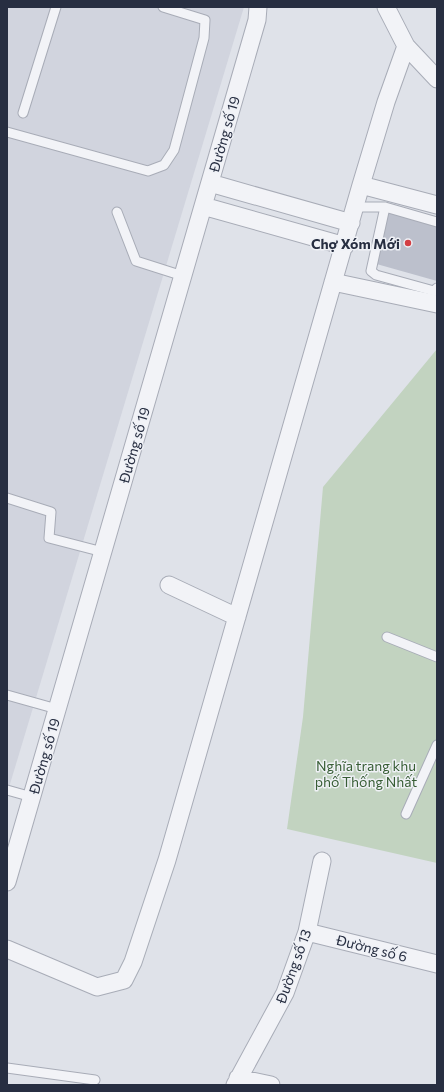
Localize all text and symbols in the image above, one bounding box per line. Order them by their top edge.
street label: Đường số 19 [205,94,243,175]
place label: Chợ Xóm Mới [311,235,400,252]
marker: Chợ Xóm Mới [403,238,413,248]
street label: Đường số 19 [115,405,153,486]
street label: Đường số 19 [25,716,63,797]
park label: Nghĩa trang khu phố Thống Nhất [315,757,418,790]
street label: Đường số 13 [271,927,314,1006]
street label: Đường số 6 [334,931,409,965]

